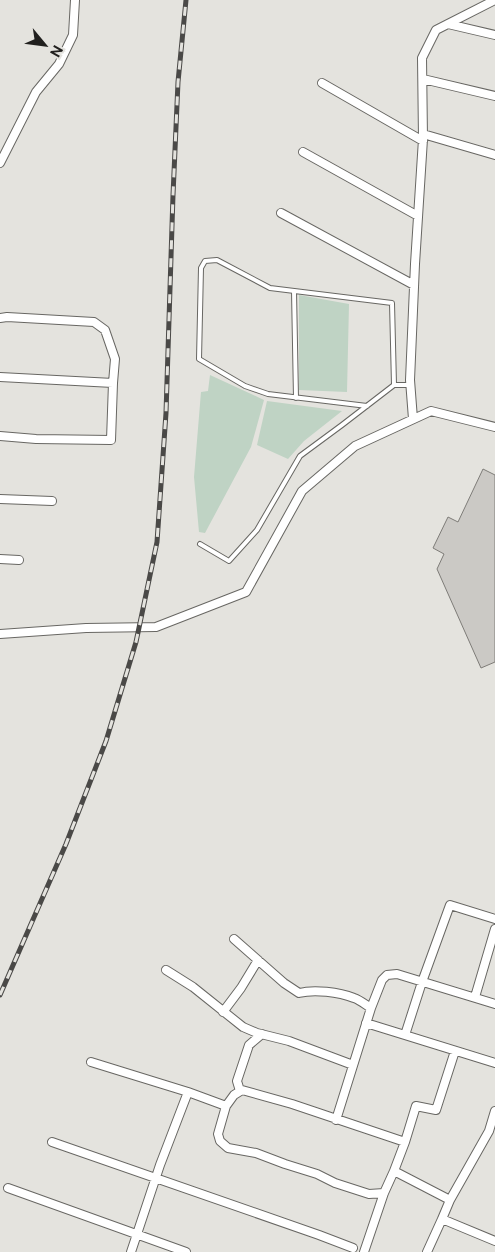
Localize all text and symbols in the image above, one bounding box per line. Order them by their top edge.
north arrow [20,20,70,70]
text: N [47,43,66,60]

